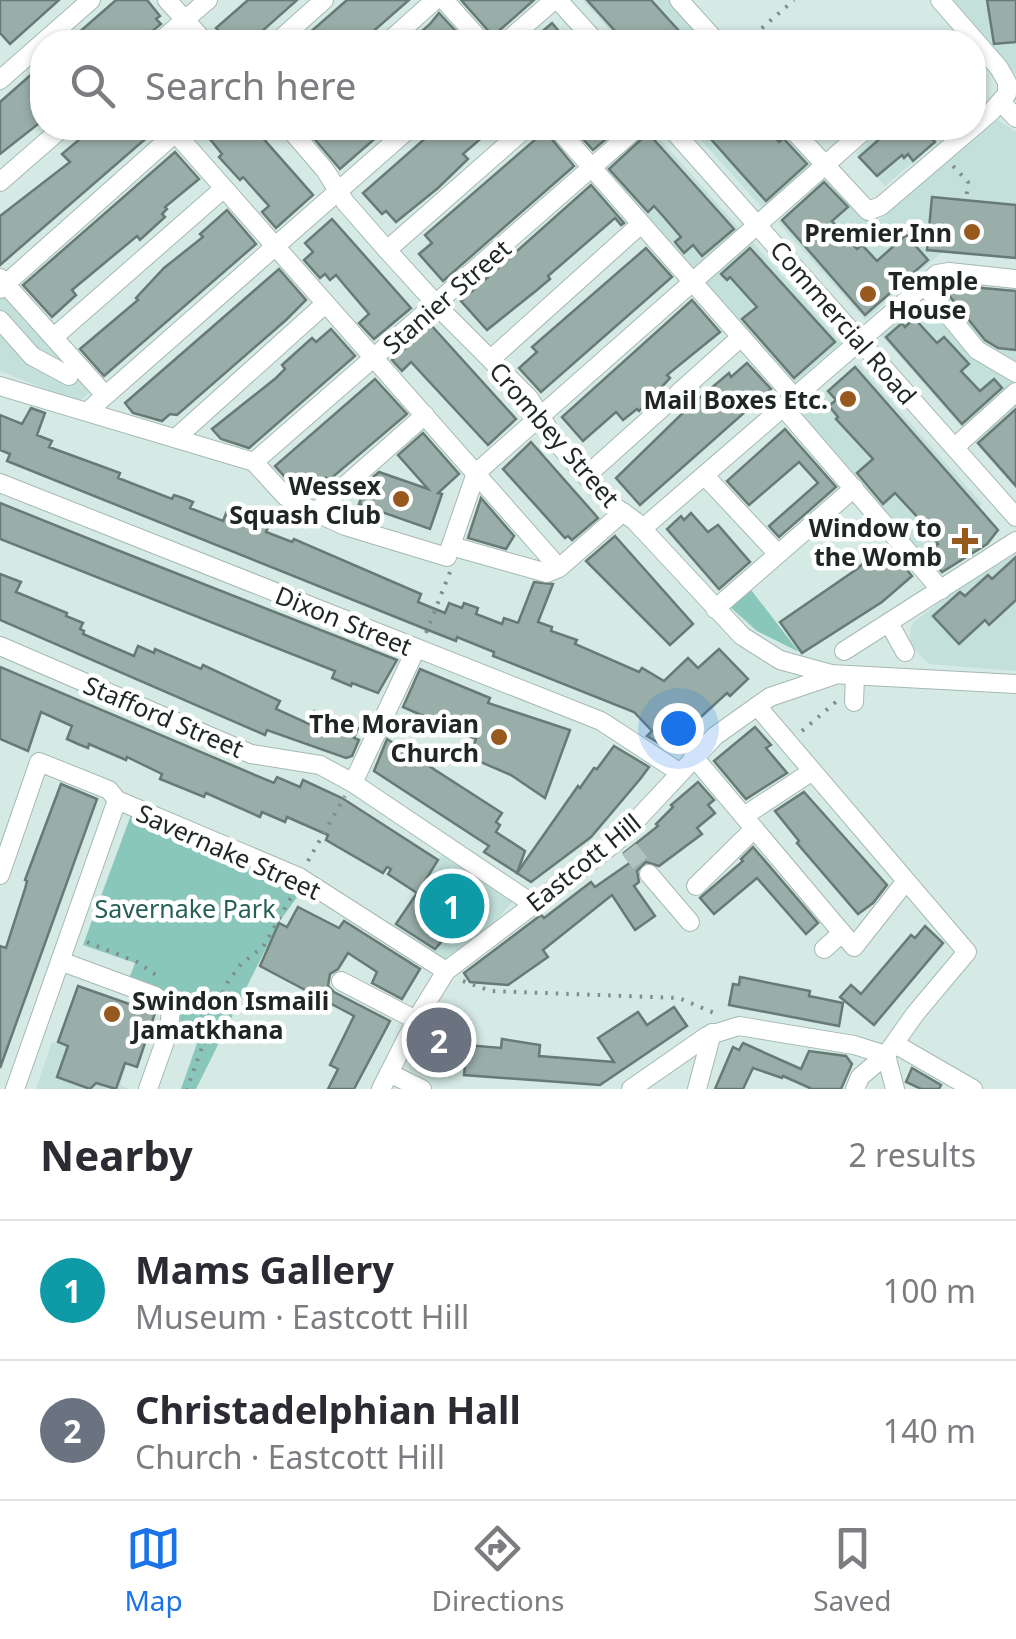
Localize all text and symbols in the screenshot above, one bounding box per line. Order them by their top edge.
search box [30,30,986,140]
icon: search [65,58,120,113]
text: Search here [145,59,356,111]
place label: Premier Inn [804,215,952,249]
marker: Premier Inn [961,221,983,243]
street label: Stanier Street [375,231,517,361]
street label: Commercial Road [763,233,925,411]
place label: Temple House [888,263,978,326]
marker: Temple House [857,283,879,305]
street label: Crombey Street [482,354,628,514]
place label: Mail Boxes Etc. [644,382,828,416]
marker: Mail Boxes Etc. [837,388,859,410]
place label: Wessex Squash Club [229,468,382,531]
marker: Wessex Squash Club [390,488,412,510]
place label: Window to the Womb [809,510,942,573]
marker: Window to the Womb [952,528,978,554]
street label: Dixon Street [271,577,417,663]
street label: Stafford Street [79,667,249,765]
your location [653,703,704,754]
place label: The Moravian Church [309,706,479,769]
marker: The Moravian Church [488,726,510,748]
street label: Savernake Street [132,795,326,907]
street label: Eastcott Hill [518,805,648,919]
pin: 1 [420,868,484,944]
park label: Savernake Park [94,891,276,925]
place label: Swindon Ismaili Jamatkhana [130,983,329,1046]
pin: 2 [406,1002,472,1078]
marker: Swindon Ismaili Jamatkhana [101,1003,123,1025]
text: Nearby [40,1126,193,1183]
text: 2 results [849,1133,976,1176]
text: Mams Gallery [135,1243,394,1295]
text: 1 [63,1269,82,1312]
text: 100 m [883,1269,976,1312]
text: Museum · Eastcott Hill [135,1295,469,1338]
text: Christadelphian Hall [135,1383,521,1435]
text: 2 [63,1409,82,1452]
text: 140 m [883,1409,976,1452]
text: Church · Eastcott Hill [135,1435,445,1478]
tab: Map [124,1521,183,1619]
tab: Directions [432,1521,564,1619]
tab: Saved [813,1521,892,1619]

